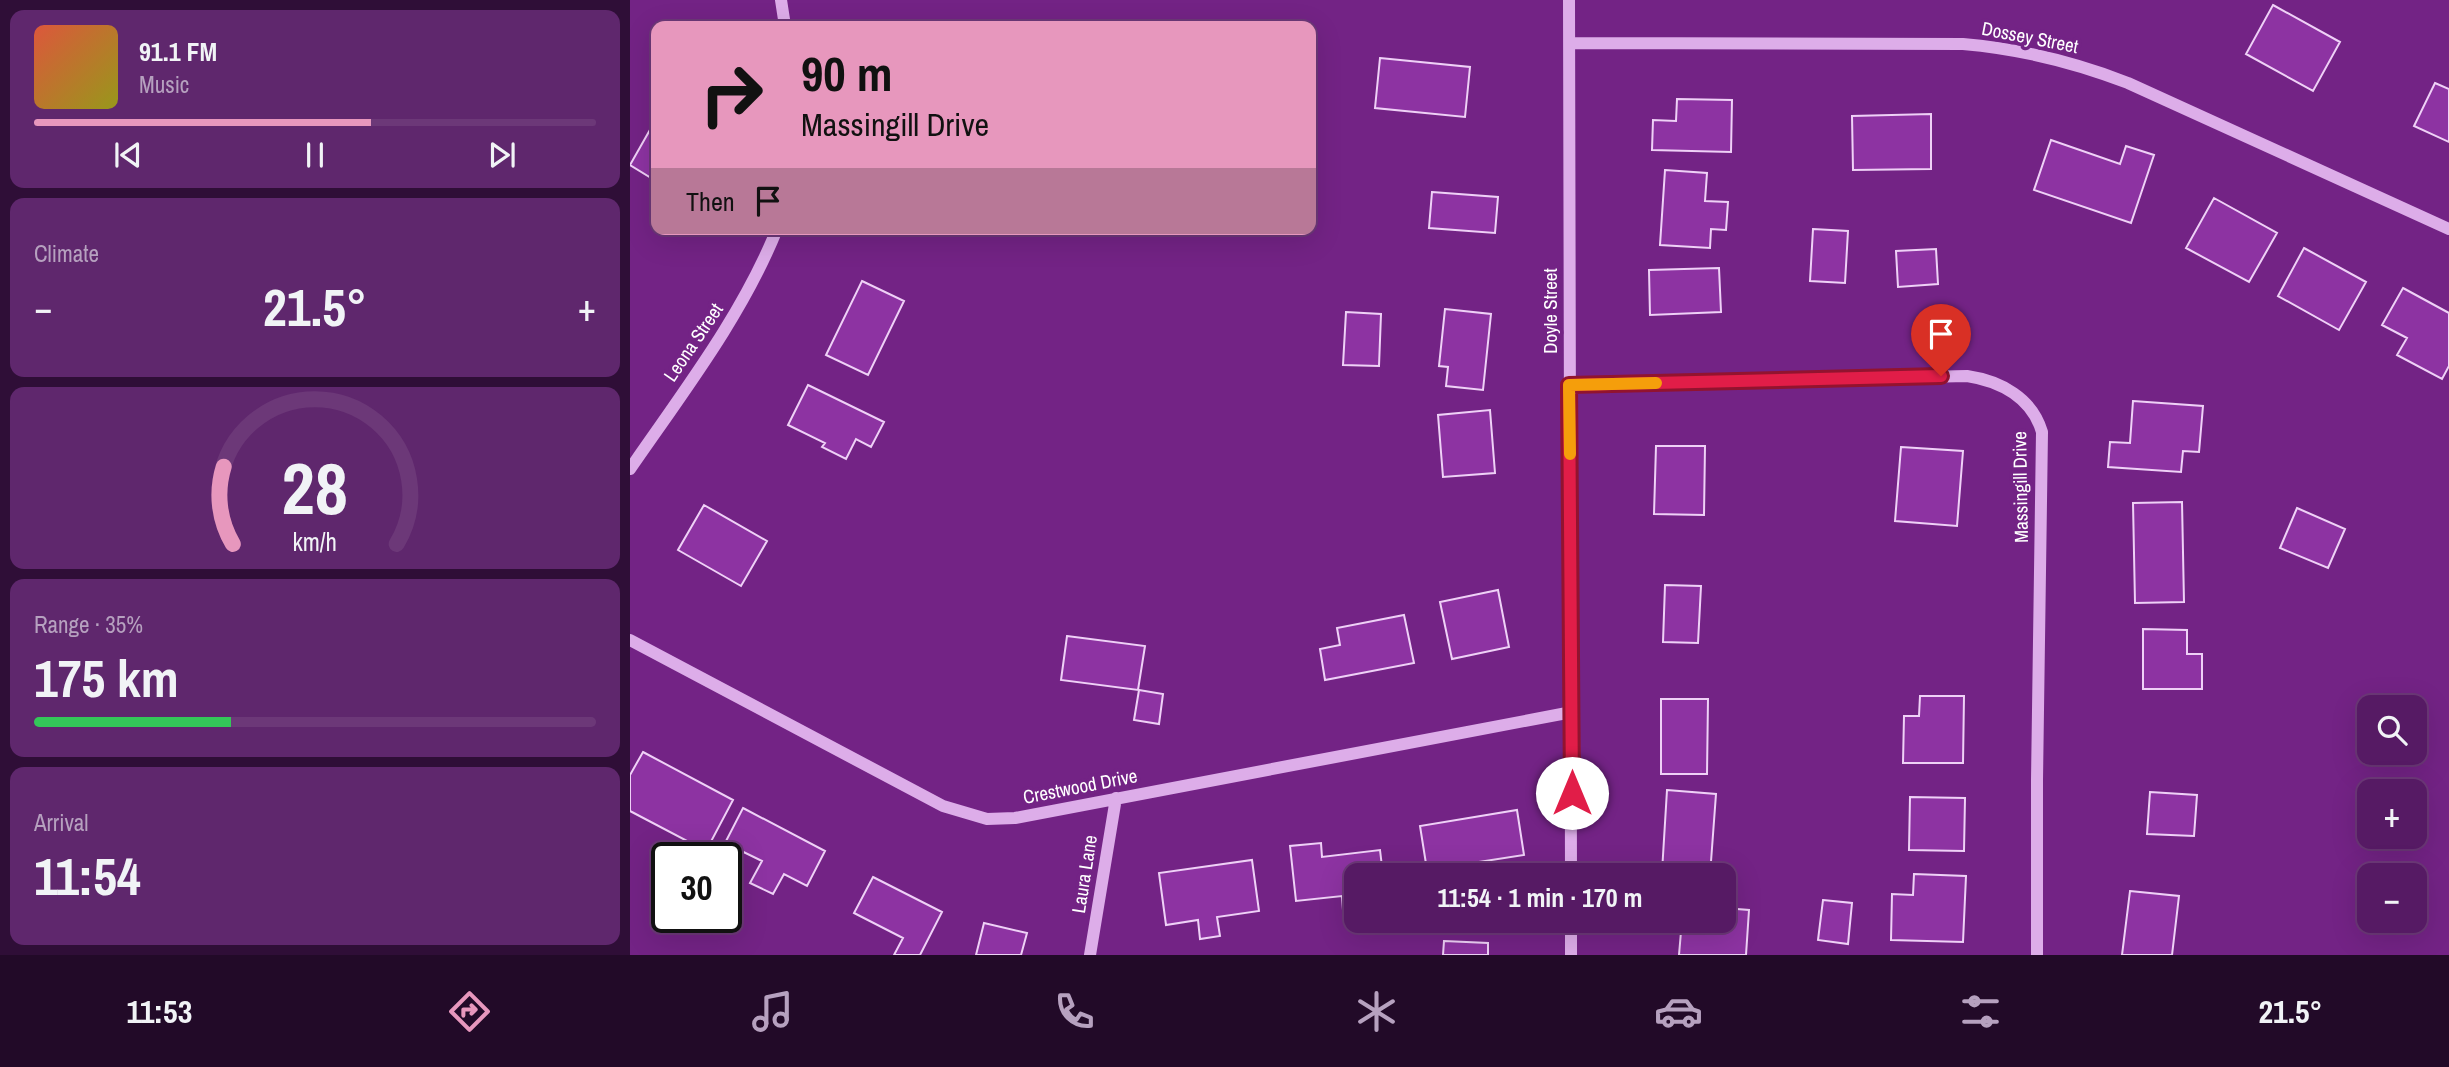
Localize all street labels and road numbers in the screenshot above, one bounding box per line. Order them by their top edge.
street label: Dossey Street [1979,15,2081,59]
street label: Doyle Street [1537,267,1563,354]
street label: Leona Street [657,297,729,386]
street label: Massingill Drive [2006,431,2034,543]
street label: Crestwood Drive [1021,762,1139,810]
street label: Laura Lane [1065,833,1103,915]

